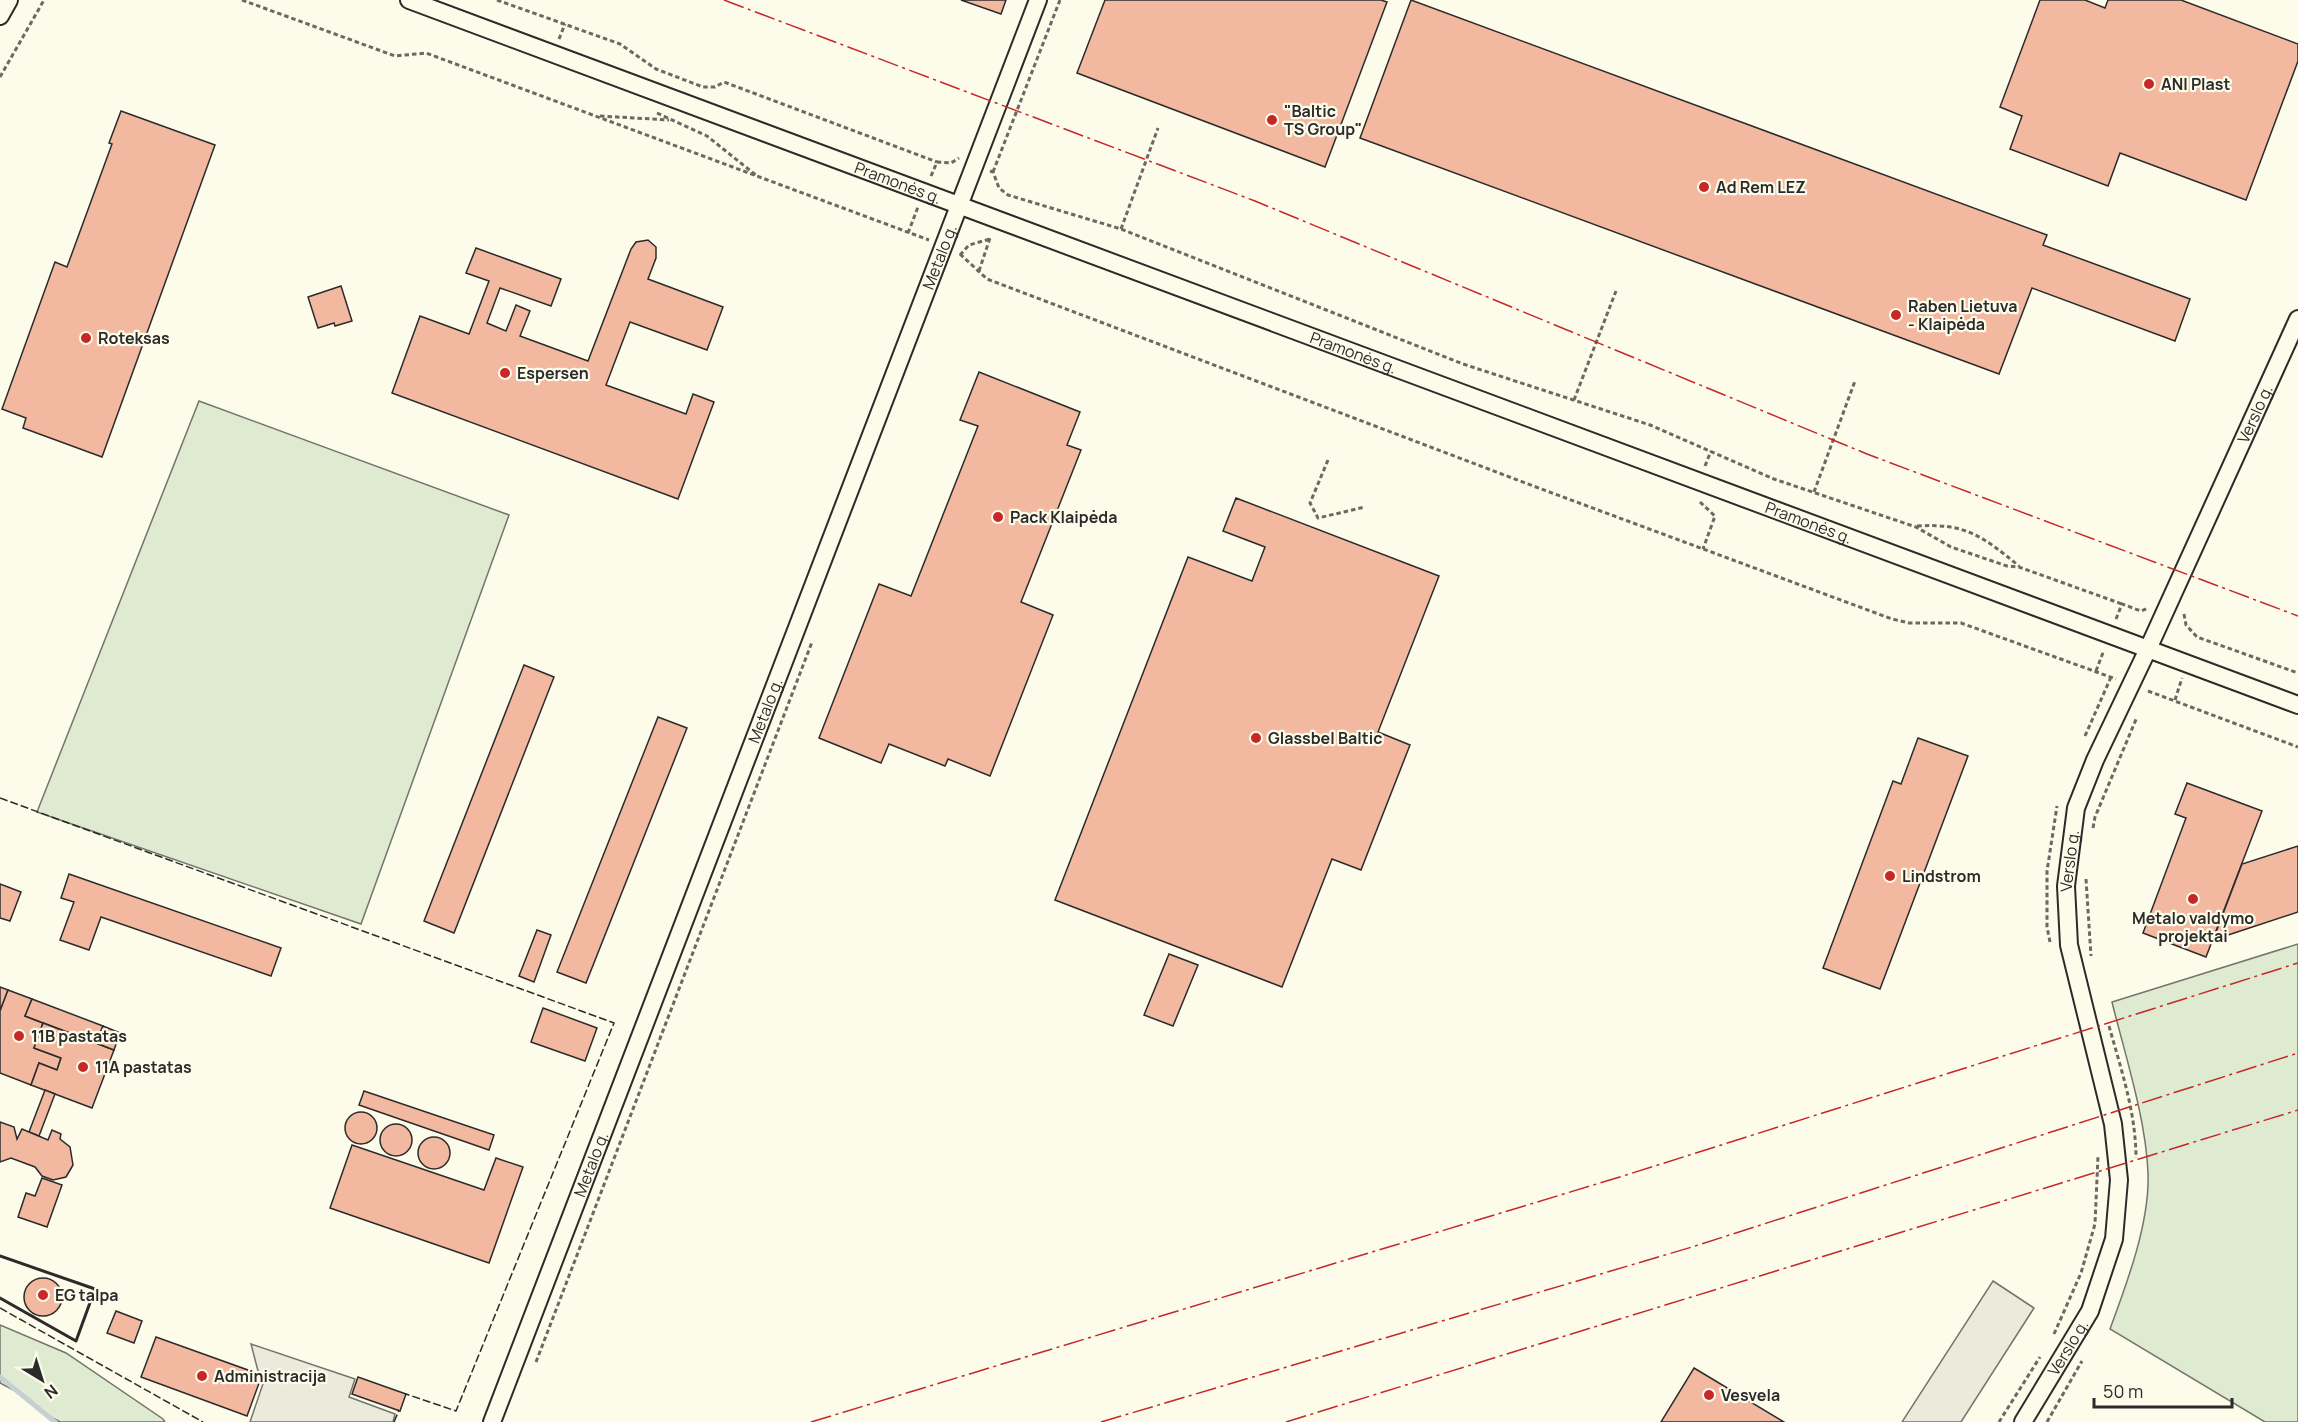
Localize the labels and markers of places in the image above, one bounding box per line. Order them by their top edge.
place label: ANI Plast [2161,73,2230,95]
marker: ANI Plast [2142,77,2156,91]
place label: "Baltic TS Group" [1284,100,1362,140]
marker: "Baltic TS Group" [1265,113,1279,127]
place label: Ad Rem LEZ [1716,176,1806,198]
marker: Ad Rem LEZ [1697,180,1711,194]
place label: Raben Lietuva - Klaipėda [1908,295,2017,335]
marker: Raben Lietuva - Klaipėda [1889,308,1903,322]
place label: Roteksas [98,327,170,349]
marker: Roteksas [79,331,93,345]
place label: Espersen [517,362,589,384]
marker: Espersen [498,366,512,380]
place label: Pack Klaipėda [1010,506,1117,528]
marker: Pack Klaipėda [991,510,1005,524]
place label: Glassbel Baltic [1268,727,1382,749]
marker: Glassbel Baltic [1249,731,1263,745]
place label: Lindstrom [1902,865,1981,887]
marker: Lindstrom [1883,869,1897,883]
marker: Metalo valdymo projektai [2186,892,2200,906]
place label: Metalo valdymo projektai [2132,907,2254,947]
place label: 11B pastatas [31,1025,127,1047]
marker: 11B pastatas [12,1029,26,1043]
place label: 11A pastatas [95,1056,192,1078]
marker: 11A pastatas [76,1060,90,1074]
place label: EG talpa [55,1284,119,1306]
marker: EG talpa [36,1288,50,1302]
place label: Administracija [214,1365,326,1387]
marker: Administracija [195,1369,209,1383]
place label: Vesvela [1721,1384,1780,1406]
marker: Vesvela [1702,1388,1716,1402]

